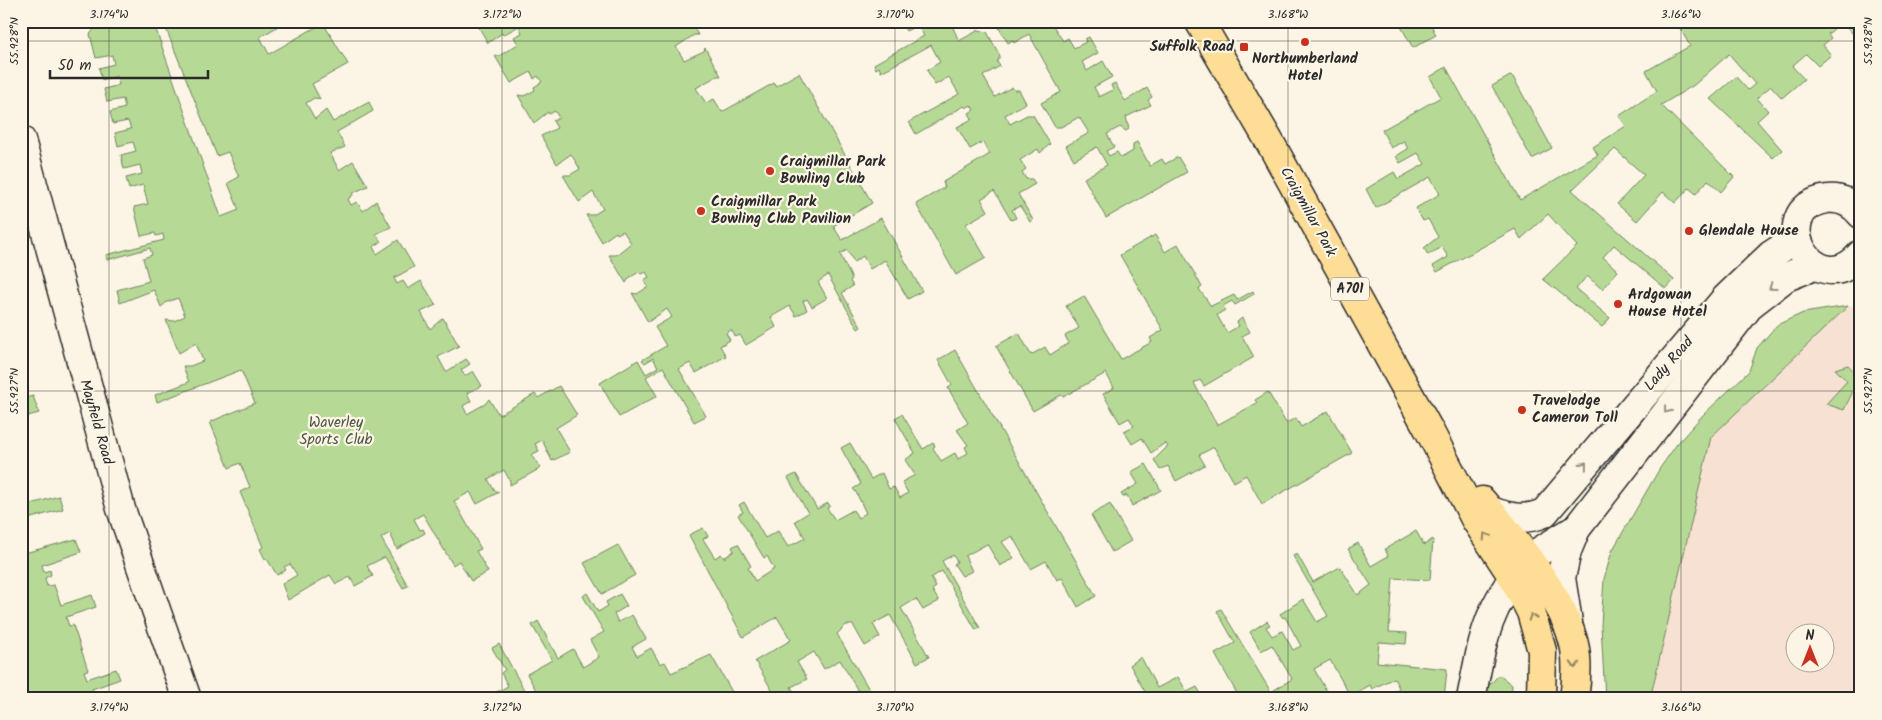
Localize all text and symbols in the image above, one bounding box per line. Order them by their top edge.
text: 3.174°W [89,5,129,24]
text: 3.172°W [482,5,522,24]
text: 3.170°W [876,5,914,24]
text: 3.168°W [1268,5,1308,24]
text: 3.166°W [1661,5,1701,24]
text: 55.928°N [5,17,24,65]
text: 55.928°N [1859,17,1878,65]
place label: Suffolk Road [1150,35,1235,59]
marker: Northumberland Hotel [1299,36,1311,48]
marker: Suffolk Road [1238,41,1250,53]
place label: Northumberland Hotel [1252,47,1359,88]
scale bar [50,48,208,80]
text: 50 m [58,54,92,78]
place label: Craigmillar Park Bowling Club [780,150,886,191]
street label: Craigmillar Park [1273,163,1343,262]
marker: Craigmillar Park Bowling Club [764,165,776,177]
place label: Craigmillar Park Bowling Club Pavilion [711,190,851,231]
marker: Craigmillar Park Bowling Club Pavilion [695,205,707,217]
place label: Glendale House [1699,219,1799,243]
marker: Glendale House [1683,225,1695,237]
road number: A701 [1331,278,1369,300]
one-way arrow [1768,281,1778,290]
place label: Ardgowan House Hotel [1628,283,1707,324]
marker: Ardgowan House Hotel [1612,298,1624,310]
street label: Lady Road [1638,331,1700,397]
text: 55.927°N [5,368,24,414]
text: 55.927°N [1859,368,1878,414]
street label: Mayfield Road [72,376,120,468]
place label: Travelodge Cameron Toll [1532,389,1618,430]
marker: Travelodge Cameron Toll [1516,404,1528,416]
one-way arrow [1665,404,1673,413]
park label: Waverley Sports Club [300,411,373,452]
one-way arrow [1578,462,1587,471]
one-way arrow [1483,532,1493,541]
one-way arrow [1528,613,1538,621]
north arrow [1784,622,1834,672]
text: N [1806,625,1815,647]
one-way arrow [1570,661,1581,669]
text: 3.174°W [89,698,129,717]
text: 3.172°W [482,698,522,717]
text: 3.170°W [876,698,914,717]
text: 3.168°W [1268,698,1308,717]
text: 3.166°W [1661,698,1701,717]

